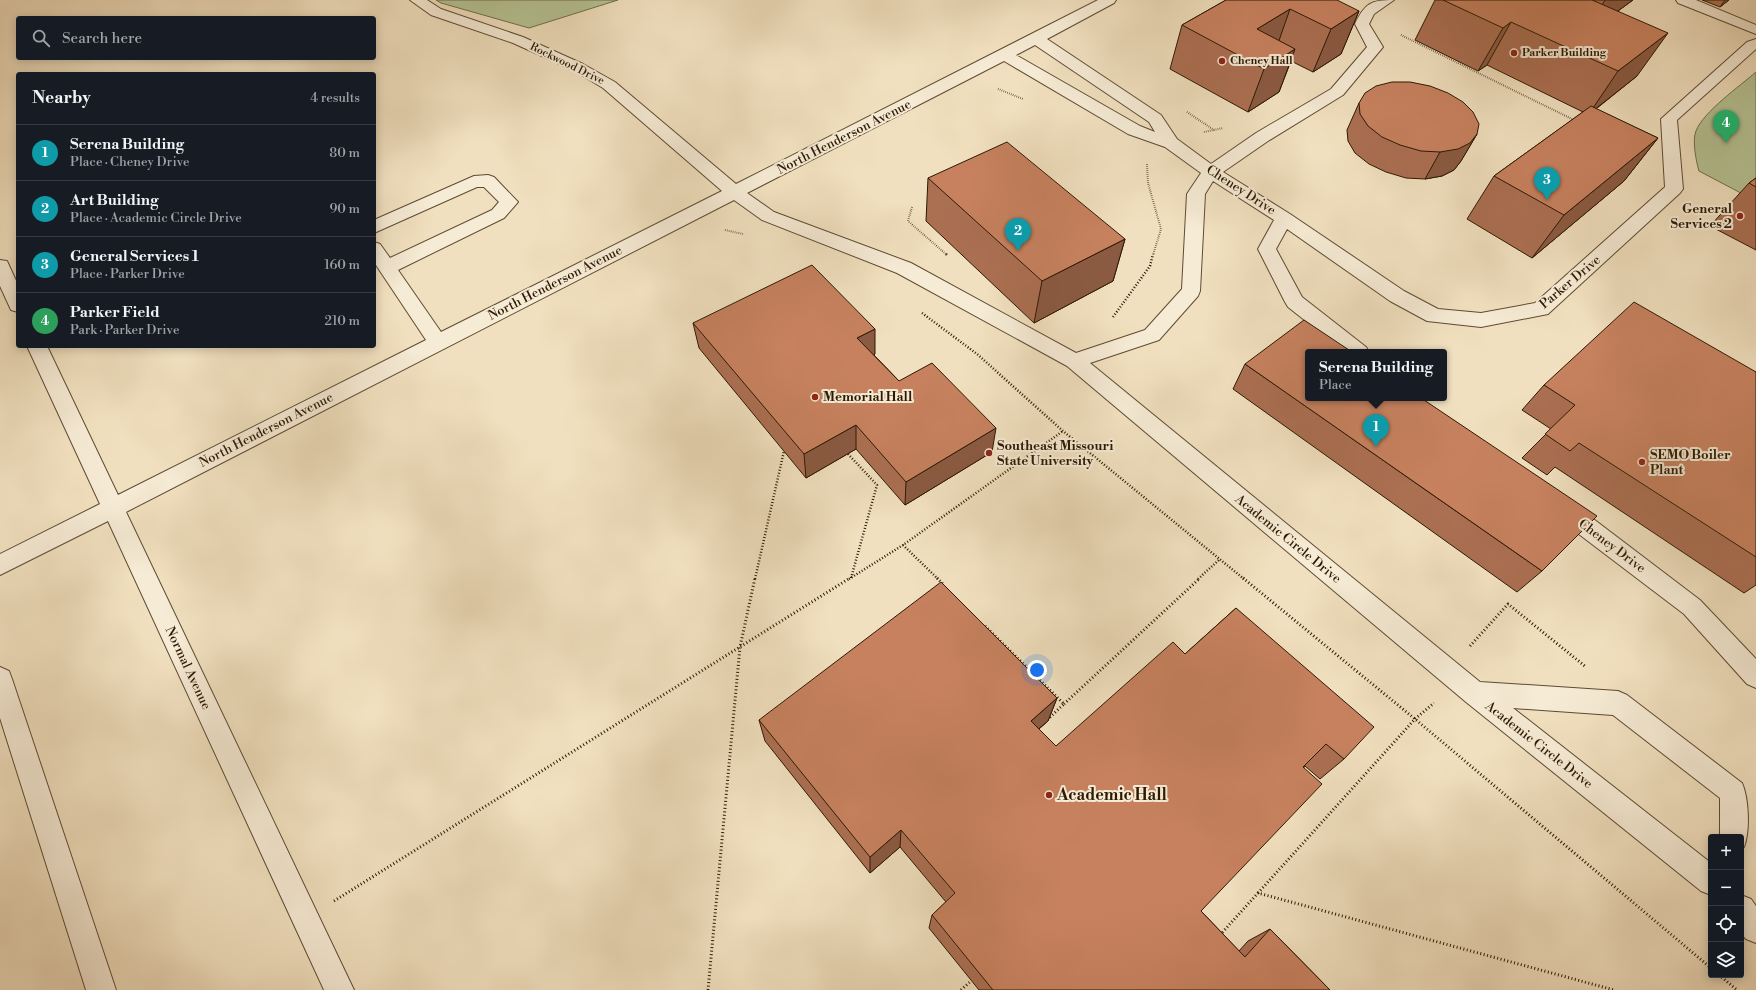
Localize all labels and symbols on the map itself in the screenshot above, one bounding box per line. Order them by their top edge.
street label: Rockwood Drive [527,40,607,88]
place label: Parker Building [1522,46,1607,60]
marker: Parker Building [1509,48,1519,58]
place label: Cheney Hall [1230,54,1293,68]
marker: Cheney Hall [1217,56,1227,66]
street label: North Henderson Avenue [774,96,914,178]
pin: 4 [1713,110,1739,143]
street label: Cheney Drive [1203,162,1279,219]
pin: 3 [1534,167,1560,200]
place label: General Services 2 [1671,201,1733,232]
marker: General Services 2 [1735,211,1745,221]
pin: 2 [1005,218,1031,251]
street label: North Henderson Avenue [485,242,625,324]
street label: Parker Drive [1536,252,1604,312]
street label: North Henderson Avenue [196,389,336,471]
place label: Memorial Hall [823,389,913,405]
marker: Memorial Hall [810,392,820,402]
pin: 1 [1363,414,1389,447]
place label: Southeast Missouri State University [997,438,1113,469]
place label: SEMO Boiler Plant [1650,447,1731,478]
marker: Southeast Missouri State University [984,448,994,458]
marker: SEMO Boiler Plant [1637,457,1647,467]
street label: Academic Circle Drive [1231,491,1345,587]
street label: Cheney Drive [1575,516,1649,577]
street label: Normal Avenue [162,624,214,713]
your location [1027,660,1047,680]
street label: Academic Circle Drive [1481,697,1596,792]
place label: Academic Hall [1056,785,1168,805]
marker: Academic Hall [1044,790,1054,800]

